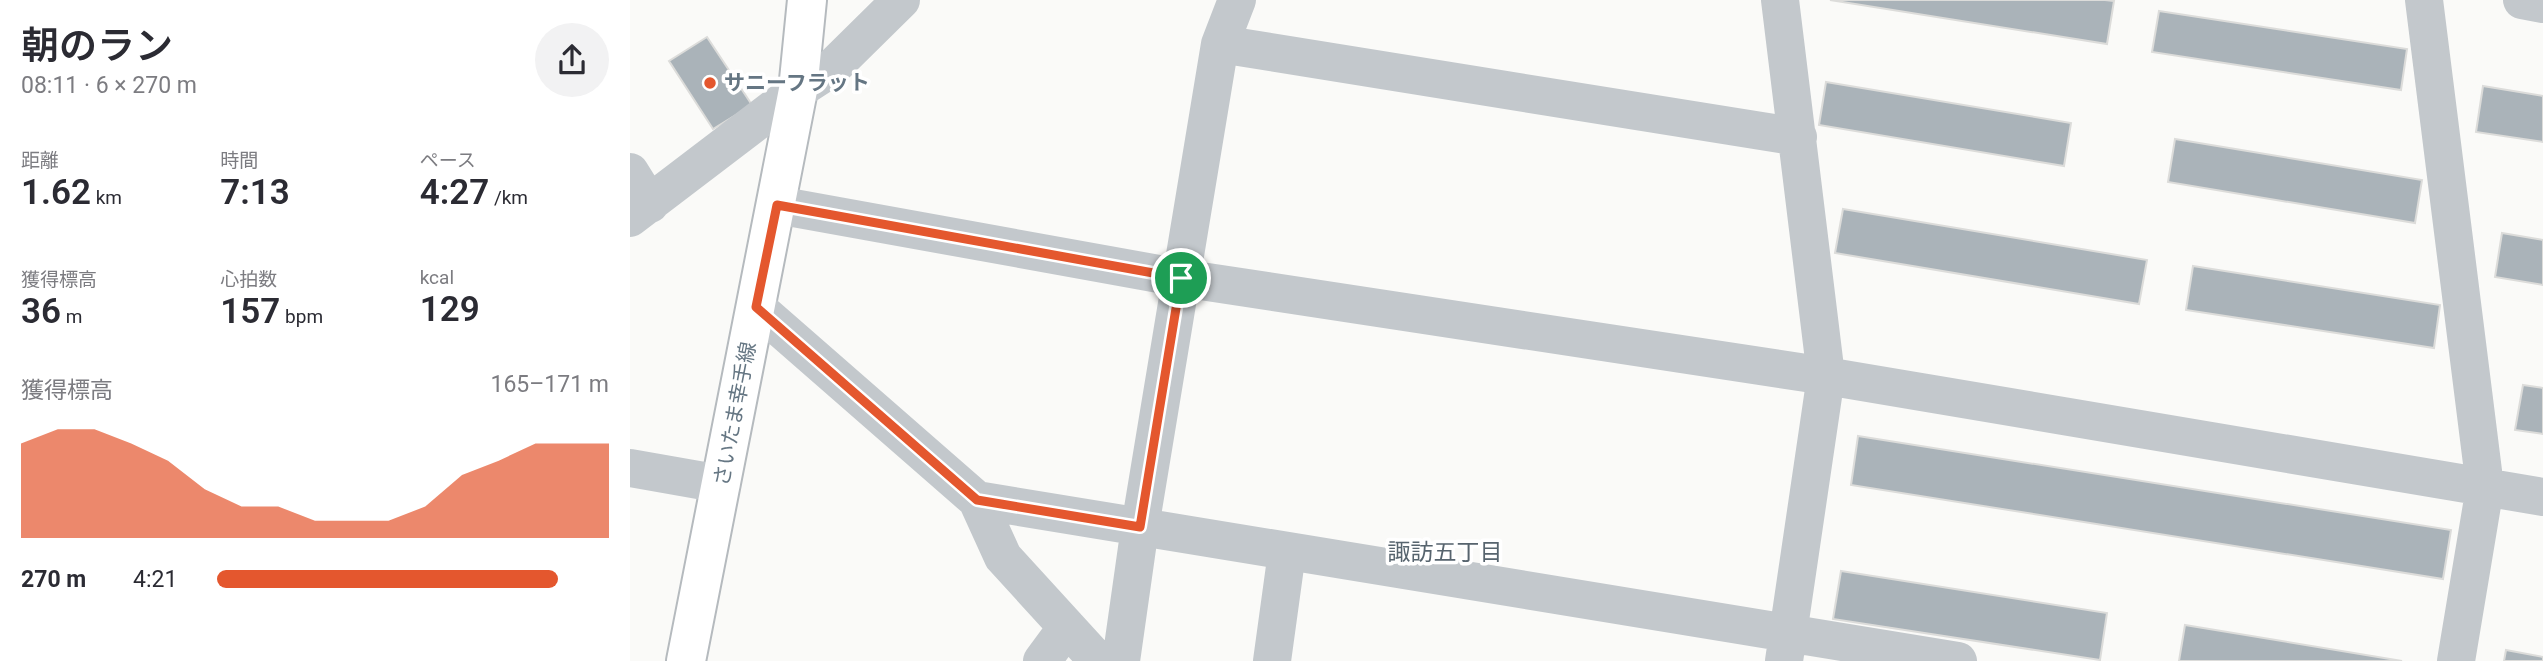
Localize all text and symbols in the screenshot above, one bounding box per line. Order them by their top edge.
button: share [535,23,609,97]
text: 朝のラン [21,24,173,68]
place label: サニーフラット [724,71,870,95]
text: 08:11 · 6 × 270 m [21,72,197,99]
marker: サニーフラット [702,75,718,91]
text: 距離 [21,149,59,172]
text: 時間 [220,149,258,172]
text: ペース [420,149,476,172]
text: 1.62 [21,172,91,213]
text: 7:13 [220,172,290,213]
text: 4:27 [420,172,489,213]
text: km [91,186,122,209]
text: /km [489,186,528,209]
pin [1151,248,1211,308]
icon: arrive [1162,259,1200,297]
text: kcal [420,266,454,289]
text: 獲得標高 [21,268,97,291]
text: 心拍数 [220,268,277,291]
text: 129 [420,289,480,330]
text: 36 [21,291,61,332]
text: 157 [220,291,280,332]
text: m [61,305,82,328]
text: bpm [280,305,323,328]
street label: さいたま幸手線 [709,340,761,488]
text: 165–171 m [490,371,609,398]
text: 獲得標高 [21,377,113,404]
district label: 諏訪五丁目 [1388,539,1503,566]
text: 270 m [21,566,86,593]
text: 4:21 [133,566,177,593]

